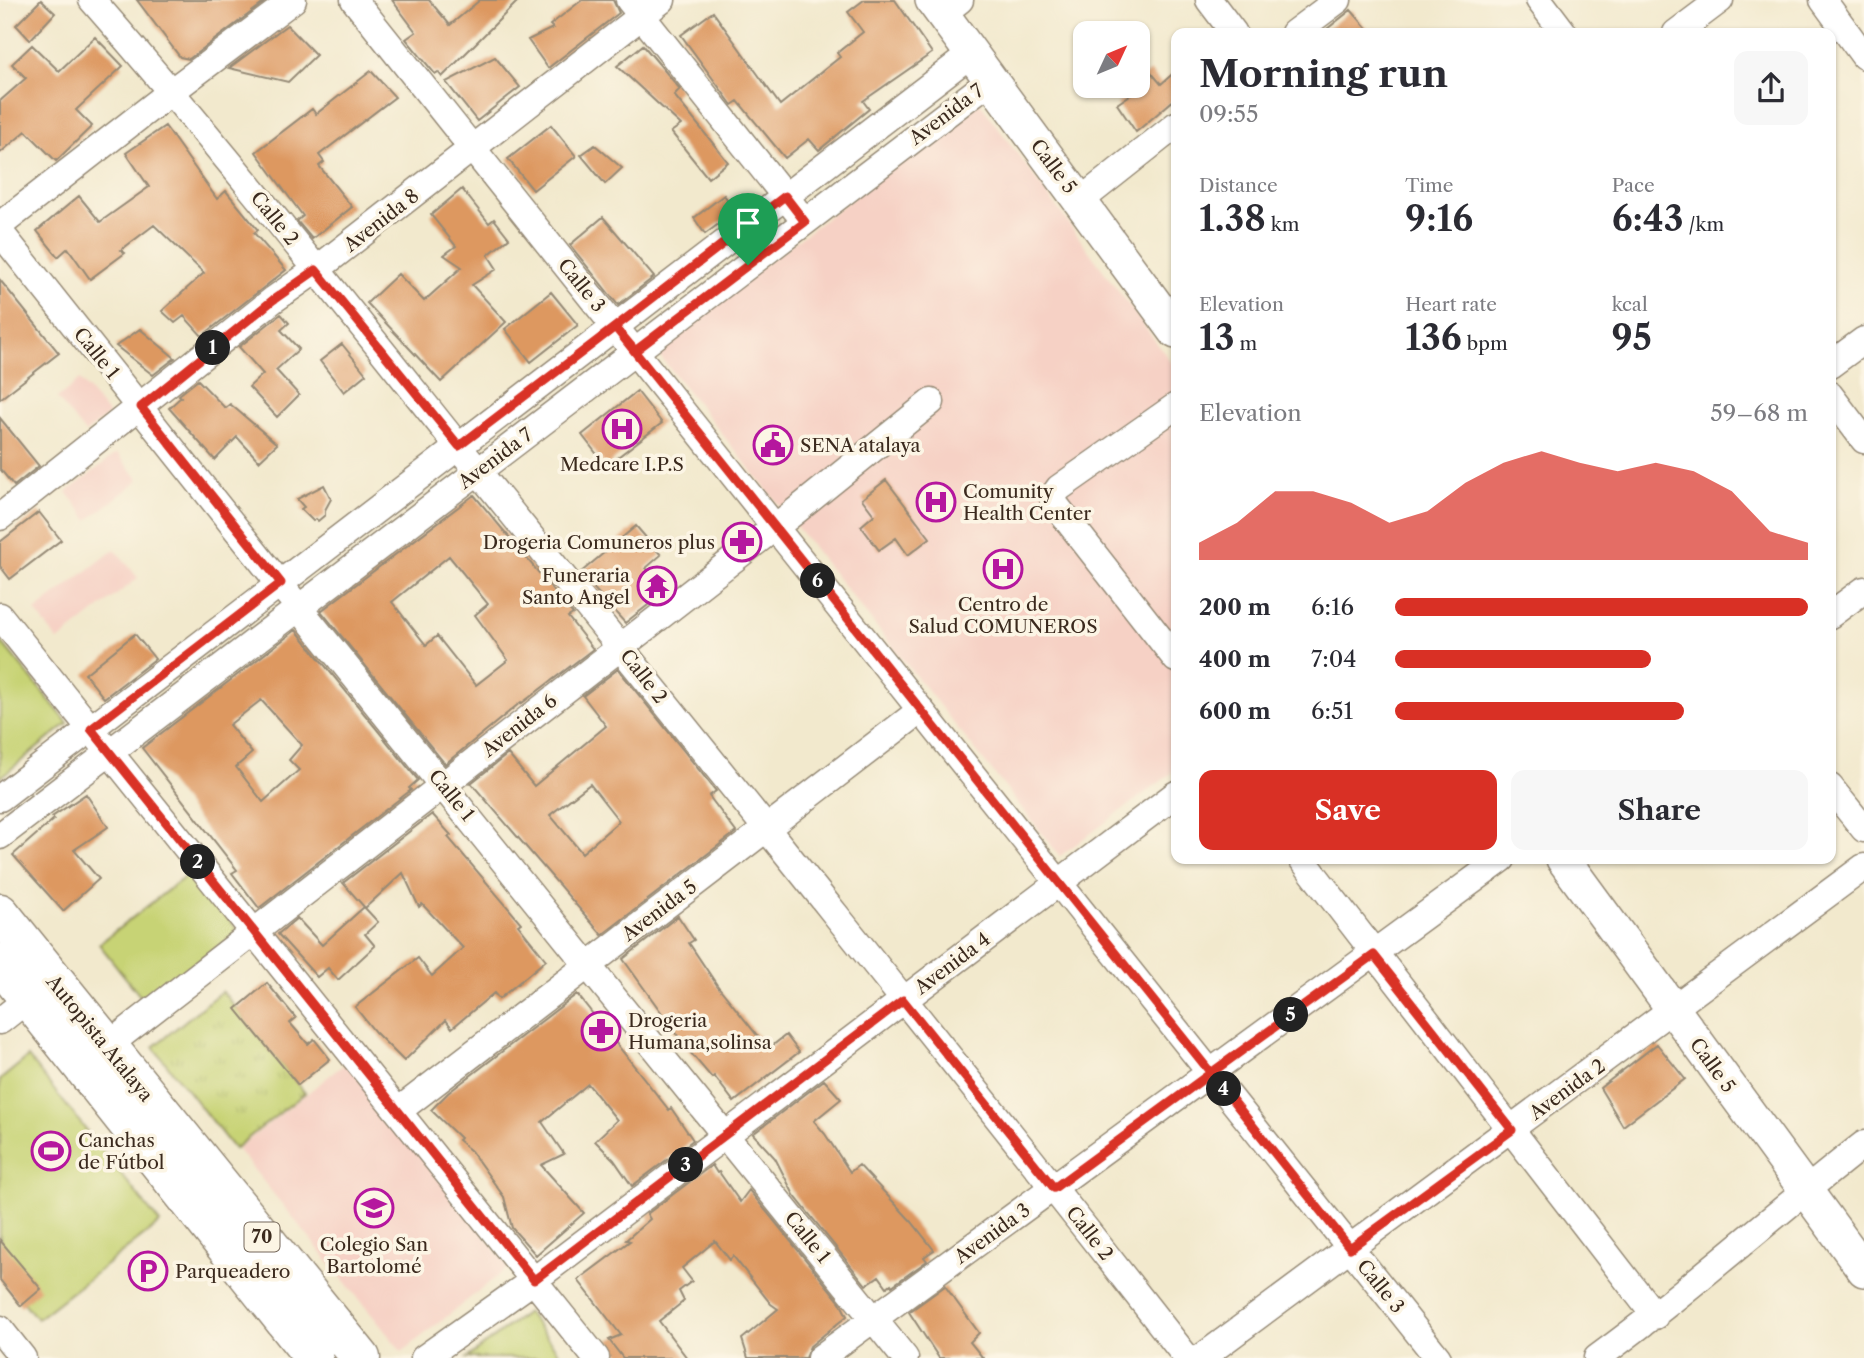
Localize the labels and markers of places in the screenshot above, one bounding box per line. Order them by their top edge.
pin [718,193,778,265]
pin: 1 [196,330,230,366]
hospital icon: Medcare I.P.S [601,408,643,450]
public building icon: SENA atalaya [752,424,794,466]
place label: SENA atalaya [800,434,921,457]
place label: Medcare I.P.S [560,453,684,476]
place label: Comunity Health Center [963,480,1091,525]
hospital icon: Comunity Health Center [915,481,957,523]
pharmacy icon: Drogeria Comuneros plus [721,521,763,563]
place label: Drogeria Comuneros plus [483,531,715,554]
hospital icon: Centro de Salud COMUNEROS [982,548,1024,590]
place label: Funeraria Santo Angel [522,564,630,609]
pin: 6 [800,564,836,598]
temple icon: Funeraria Santo Angel [636,565,678,607]
place label: Centro de Salud COMUNEROS [908,593,1098,638]
pin: 2 [180,844,216,880]
pin: 5 [1274,998,1308,1032]
place label: Drogeria Humana,solinsa [628,1009,772,1054]
pharmacy icon: Drogeria Humana,solinsa [580,1010,622,1052]
pin: 4 [1206,1072,1242,1106]
place label: Canchas de Fútbol [78,1129,165,1174]
sports icon: Canchas de Fútbol [30,1130,72,1172]
pin: 3 [668,1148,704,1182]
school or university icon: Colegio San Bartolomé [353,1187,395,1229]
place label: Colegio San Bartolomé [320,1233,428,1278]
parking icon: Parqueadero [127,1250,169,1292]
place label: Parqueadero [175,1260,291,1283]

